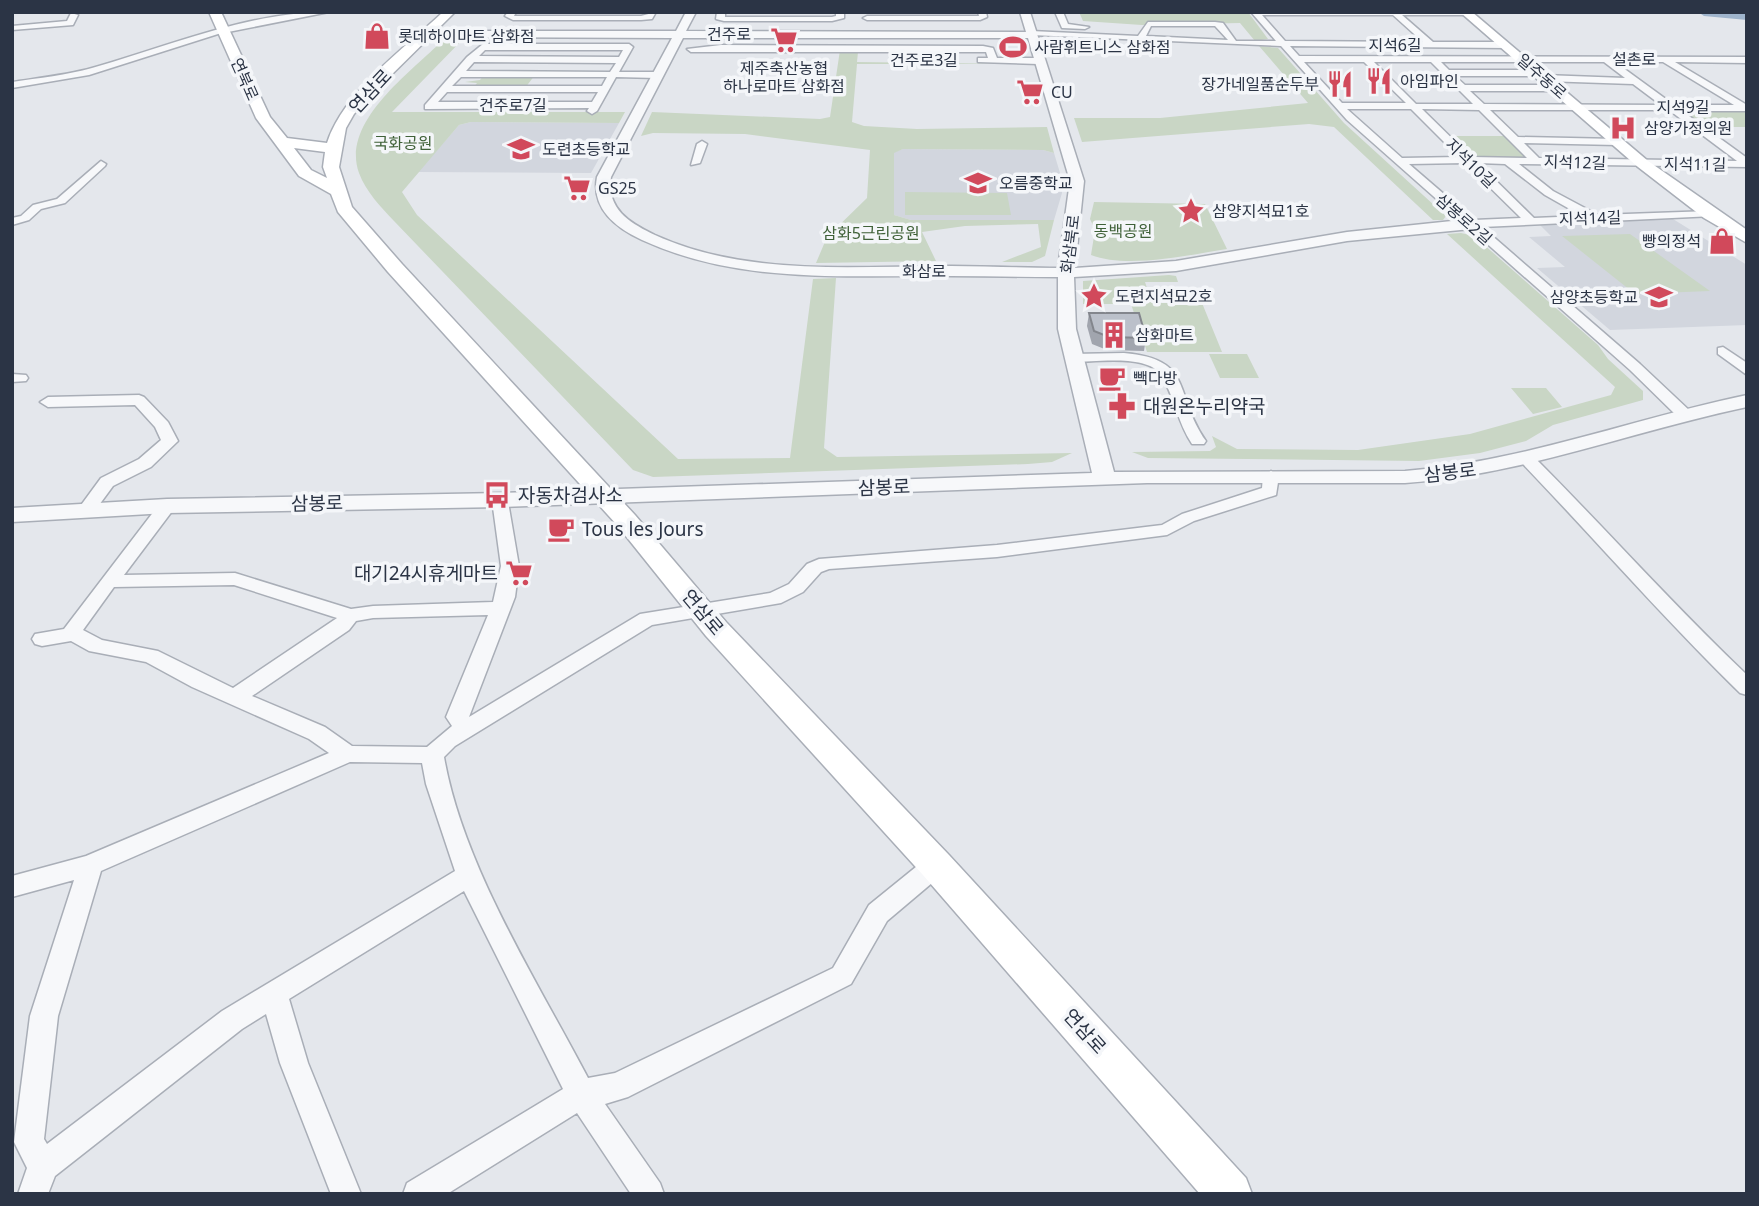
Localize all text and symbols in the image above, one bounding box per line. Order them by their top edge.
shop icon: 롯데하이마트 삼화점 [362,21,392,51]
street label: 건주로 [707,23,751,45]
place label: 롯데하이마트 삼화점 [398,25,535,47]
supermarket icon: 제주축산농협 하나로마트 삼화점 [769,25,799,55]
sports icon: 사람휘트니스 삼화점 [998,32,1028,62]
street label: 지석6길 [1368,34,1422,56]
place label: 사람휘트니스 삼화점 [1034,36,1171,58]
street label: 일주동로 [1513,48,1572,104]
street label: 설촌로 [1612,48,1656,70]
street label: 건주로3길 [890,49,958,71]
street label: 연북로 [226,54,264,104]
place label: 제주축산농협 하나로마트 삼화점 [723,57,845,97]
street label: 연삼로 [343,63,397,119]
restaurant icon: 아임파인 [1364,66,1394,96]
restaurant icon: 장가네일품순두부 [1325,69,1355,99]
place label: 아임파인 [1400,70,1459,92]
place label: 장가네일품순두부 [1201,73,1319,95]
supermarket icon: CU [1015,77,1045,107]
place label: CU [1051,81,1073,103]
street label: 건주로7길 [479,94,547,116]
street label: 지석9길 [1656,96,1710,118]
hospital icon: 삼양가정의원 [1608,113,1638,143]
place label: 삼양가정의원 [1644,117,1732,139]
park label: 국화공원 [374,132,432,154]
street label: 지석10길 [1441,133,1501,193]
school or university icon: 도련초등학교 [506,134,536,164]
place label: 도련초등학교 [542,138,630,160]
street label: 지석12길 [1543,150,1607,174]
street label: 지석11길 [1664,152,1726,176]
school or university icon: 오름중학교 [963,168,993,198]
place label: 오름중학교 [999,172,1073,194]
supermarket icon: GS25 [562,173,592,203]
place label: GS25 [598,177,637,199]
street label: 삼봉로2길 [1431,188,1497,250]
place icon: 삼양지석묘1호 [1176,196,1206,226]
place label: 삼양지석묘1호 [1212,200,1309,222]
street label: 지석14길 [1558,206,1622,230]
street label: 화삼북로 [1055,213,1085,275]
park label: 동백공원 [1094,220,1152,242]
park label: 삼화5근린공원 [822,222,920,244]
shop icon: 빵의정석 [1707,226,1737,256]
place label: 빵의정석 [1642,230,1701,252]
street label: 화삼로 [902,260,946,282]
place icon: 도련지석묘2호 [1079,281,1109,311]
school or university icon: 삼양초등학교 [1644,282,1674,312]
place label: 도련지석묘2호 [1115,285,1212,307]
place label: 삼양초등학교 [1550,286,1638,308]
building icon: 삼화마트 [1099,320,1129,350]
place label: 삼화마트 [1135,324,1194,346]
cafe icon: 빽다방 [1097,363,1127,393]
place label: 빽다방 [1133,367,1177,389]
pharmacy icon: 대원온누리약국 [1107,391,1137,421]
place label: 대원온누리약국 [1143,393,1265,419]
street label: 삼봉로 [1422,456,1478,488]
street label: 삼봉로 [857,473,911,501]
bus stop icon: 자동차검사소 [482,480,512,510]
place label: 자동차검사소 [518,482,623,508]
street label: 삼봉로 [291,490,343,516]
cafe icon: Tous les Jours [546,514,576,544]
place label: Tous les Jours [582,516,704,542]
supermarket icon: 대기24시휴게마트 [504,558,534,588]
place label: 대기24시휴게마트 [354,560,498,586]
street label: 연삼로 [676,584,730,640]
street label: 연삼로 [1058,1003,1112,1059]

